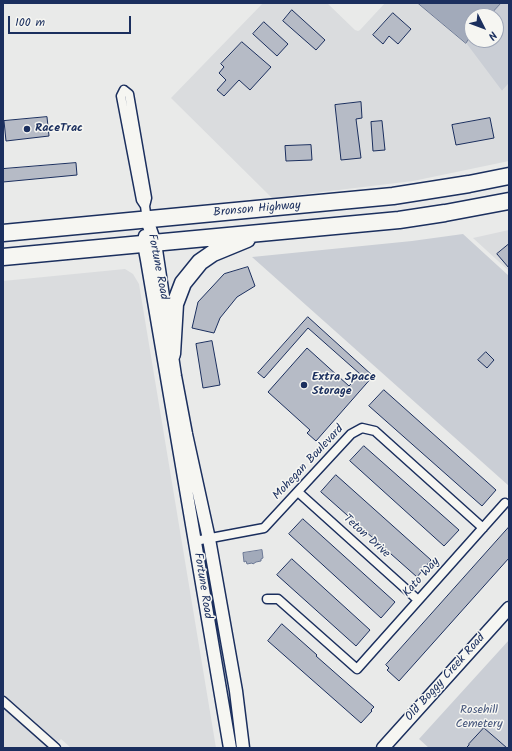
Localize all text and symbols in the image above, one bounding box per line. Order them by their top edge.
scale bar [10,8,133,34]
north arrow [464,8,504,48]
text: 100 m [15,13,45,32]
text: N [483,27,501,44]
place label: RaceTrac [35,122,83,136]
marker: RaceTrac [22,124,32,134]
street label: Bronson Highway [213,199,301,221]
street label: Fortune Road [144,233,170,301]
place label: Extra Space Storage [312,371,376,399]
marker: Extra Space Storage [299,380,309,390]
street label: Mohegan Boulevard [271,423,347,503]
street label: Teton Drive [340,512,392,562]
street label: Fortune Road [190,552,214,620]
street label: Kato Way [401,555,443,601]
street label: Old Boggy Creek Road [403,631,489,725]
park label: Rosehill Cemetery [455,704,503,732]

